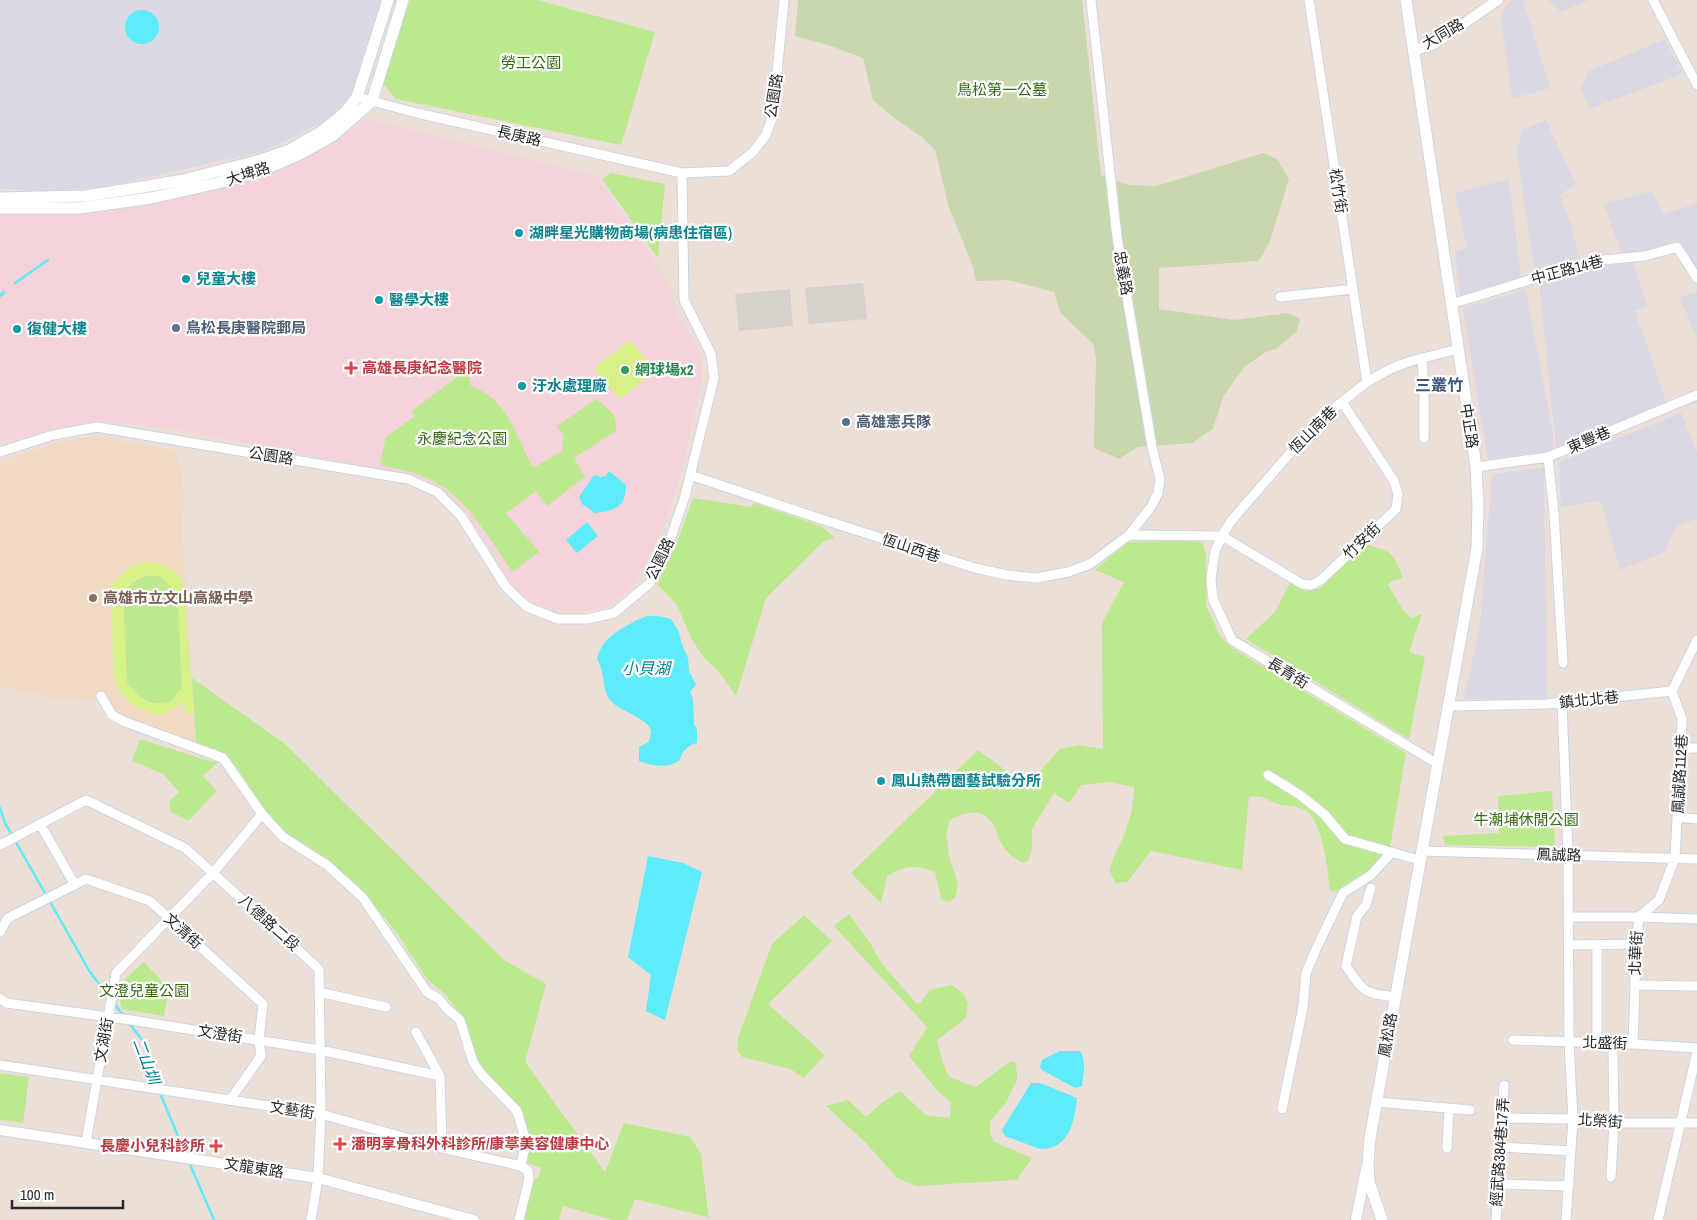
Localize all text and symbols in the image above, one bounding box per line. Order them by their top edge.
street label: 大同路 [1418,13,1467,54]
park label: 勞工公園 [501,52,561,73]
street label: 公園路 [760,72,787,120]
park label: 鳥松第一公墓 [957,79,1047,100]
street label: 長庚路 [495,120,543,151]
street label: 大埤路 [223,157,272,190]
street label: 松竹街 [1325,167,1352,215]
place label: 湖畔星光購物商場(病患住宿區) [529,222,732,243]
marker: 湖畔星光購物商場(病患住宿區) [513,227,525,239]
street label: 忠義路 [1109,249,1138,297]
street label: 中正路14巷 [1529,250,1605,289]
place label: 兒童大樓 [196,268,256,289]
marker: 兒童大樓 [180,273,192,285]
place label: 醫學大樓 [389,289,449,310]
marker: 醫學大樓 [373,294,385,306]
place label: 鳥松長庚醫院郵局 [186,317,306,338]
place label: 復健大樓 [27,318,87,339]
marker: 鳥松長庚醫院郵局 [170,322,182,334]
marker: 復健大樓 [11,323,23,335]
place label: 高雄長庚紀念醫院 [362,357,482,378]
place label: 網球場x2 [635,359,694,380]
marker: 高雄長庚紀念醫院 [344,361,358,375]
marker: 網球場x2 [619,364,631,376]
district label: 三叢竹 [1415,374,1463,396]
place label: 汙水處理廠 [532,375,607,396]
marker: 汙水處理廠 [516,380,528,392]
street label: 恆山南巷 [1284,401,1341,458]
street label: 中正路 [1456,402,1483,450]
place label: 高雄憲兵隊 [856,411,931,432]
marker: 高雄憲兵隊 [840,416,852,428]
street label: 東豐巷 [1564,421,1614,458]
park label: 永慶紀念公園 [417,428,507,449]
street label: 公園路 [247,442,295,469]
street label: 竹安街 [1338,517,1385,564]
street label: 恆山西巷 [879,528,943,567]
street label: 公園路 [640,534,679,584]
place label: 高雄市立文山高級中學 [103,587,253,608]
marker: 高雄市立文山高級中學 [87,592,99,604]
street label: 長青街 [1264,652,1313,693]
water label: 小貝湖 [622,657,673,679]
street label: 鎮北北巷 [1558,686,1620,713]
street label: 鳳誠路112巷 [1667,734,1692,814]
place label: 鳳山熱帶園藝試驗分所 [891,770,1041,791]
marker: 鳳山熱帶園藝試驗分所 [875,775,887,787]
park label: 牛潮埔休閒公園 [1473,809,1579,830]
street label: 鳳誠路 [1536,843,1582,866]
street label: 八德路二段 [234,890,304,956]
street label: 文清街 [160,908,207,953]
street label: 北華街 [1624,930,1647,976]
park label: 文澄兒童公園 [99,980,189,1001]
street label: 鳳松路 [1373,1011,1402,1059]
street label: 文湖街 [89,1016,118,1064]
street label: 文澄街 [196,1020,244,1047]
street label: 北盛街 [1582,1031,1628,1054]
water label: 二山圳 [128,1035,167,1089]
street label: 文藝街 [268,1096,316,1123]
street label: 經武路384巷17弄 [1485,1097,1514,1207]
street label: 北榮街 [1577,1108,1623,1133]
place label: 潘明享骨科外科診所/康葶美容健康中心 [351,1133,609,1154]
place label: 長慶小兒科診所 [100,1135,205,1156]
marker: 潘明享骨科外科診所/康葶美容健康中心 [333,1137,347,1151]
marker: 長慶小兒科診所 [209,1139,223,1153]
street label: 文龍東路 [223,1152,285,1183]
scale bar [12,1178,124,1210]
text: 100 m [20,1184,54,1205]

